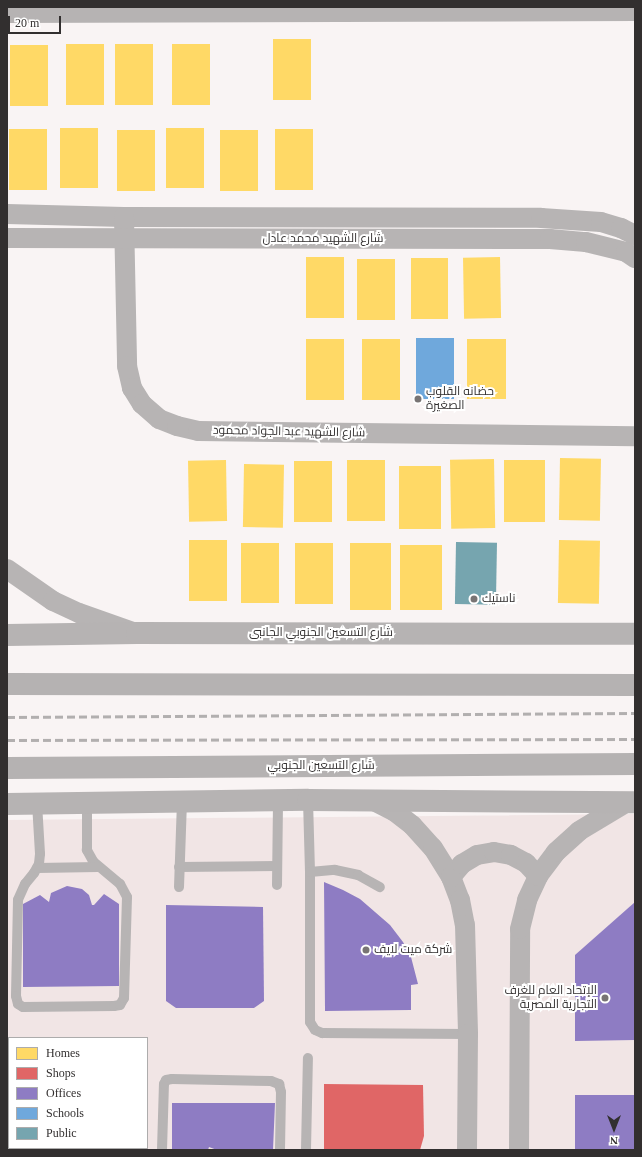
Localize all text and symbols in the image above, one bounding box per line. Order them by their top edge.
scale bar [10,8,63,34]
text: 20 m [15,16,39,30]
street label: شارع الشهيد محمد عادل [263,232,383,246]
place label: حضانه القلوب الصغيرة [426,385,494,413]
marker: حضانه القلوب الصغيرة [413,394,423,404]
street label: شارع الشهيد عبد الجواد محمود [213,423,365,441]
place label: ناستيك [482,592,516,606]
marker: ناستيك [469,594,479,604]
street label: شارع التسعين الجنوبي الجانبى [249,626,393,640]
street label: شارع التسعين الجنوبي [267,759,375,773]
place label: شركة ميت لايف [374,943,452,957]
marker: شركة ميت لايف [361,945,371,955]
place label: الإتحاد العام للغرف التجارية المصرية [504,984,597,1012]
marker: الإتحاد العام للغرف التجارية المصرية [600,993,610,1003]
legend [8,1037,148,1149]
text: Homes [46,1046,80,1060]
text: Shops [46,1066,75,1080]
text: Offices [46,1086,81,1100]
text: Schools [46,1106,84,1120]
north arrow [594,1109,634,1149]
text: Public [46,1126,77,1140]
text: N [610,1135,618,1147]

